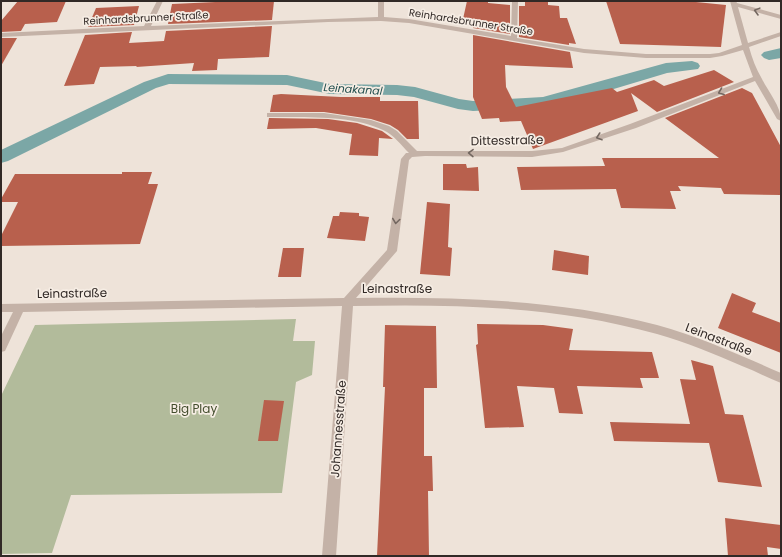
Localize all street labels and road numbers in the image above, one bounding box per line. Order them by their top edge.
street label: Reinhardsbrunner Straße [408,5,534,39]
street label: Reinhardsbrunner Straße [83,7,209,29]
street label: Dittesstraße [470,131,544,149]
street label: Leinastraße [362,280,432,297]
street label: Leinastraße [37,284,107,302]
street label: Leinastraße [683,318,755,360]
street label: Johannesstraße [326,380,350,478]

